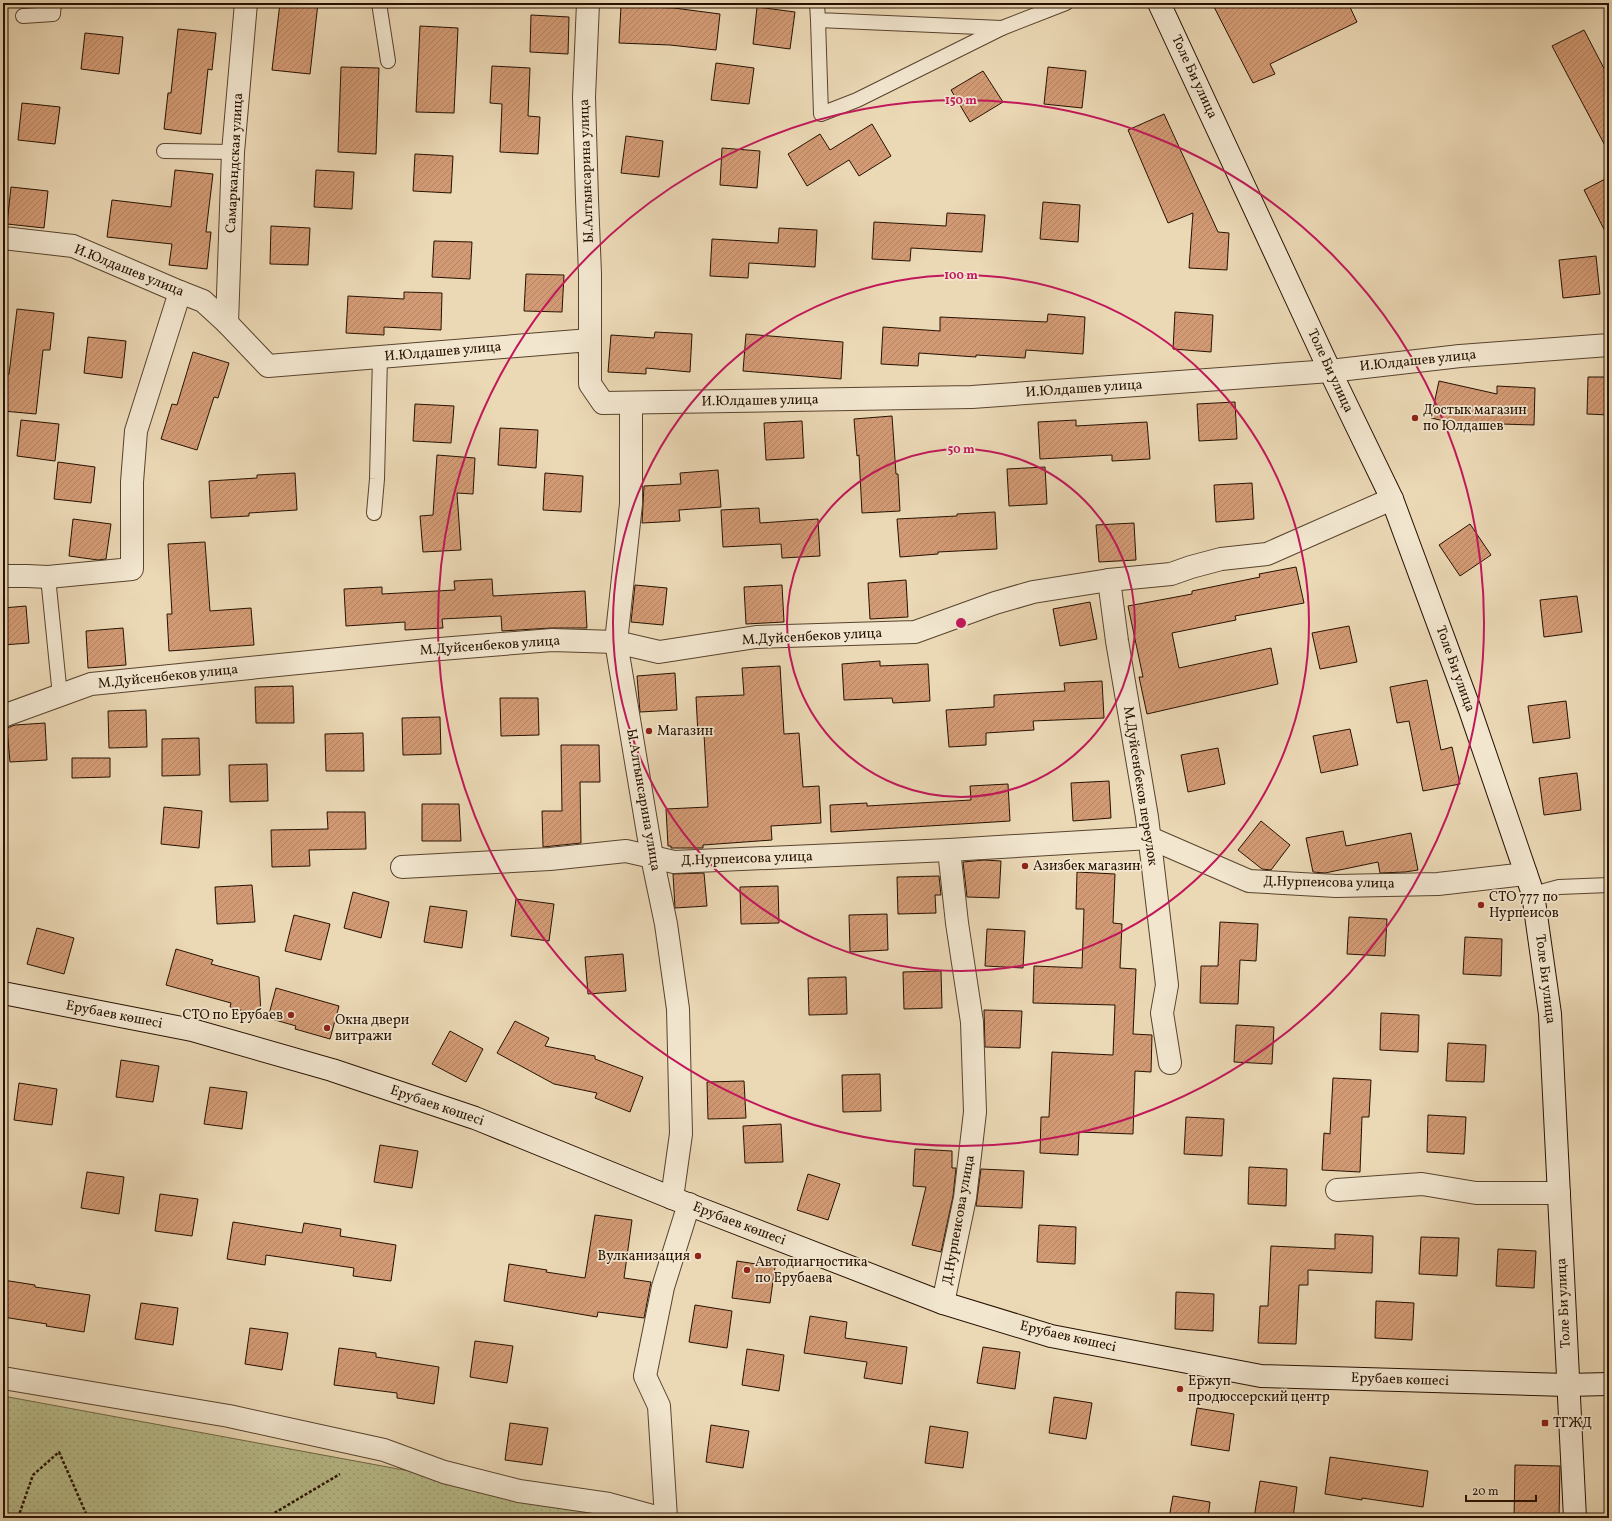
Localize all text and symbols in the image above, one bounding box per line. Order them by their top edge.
street label: Толе Би улица [1166,32,1222,122]
street label: Самаркандская улица [222,92,248,234]
text: 150 m [945,93,977,109]
street label: Ы.Алтынсарина улица [575,99,599,243]
street label: И.Юлдашев улица [71,240,187,302]
text: 100 m [944,268,978,284]
street label: Толе Би улица [1302,326,1358,416]
street label: И.Юлдашев улица [384,337,502,367]
street label: И.Юлдашев улица [1359,345,1477,377]
street label: И.Юлдашев улица [1025,375,1143,403]
street label: И.Юлдашев улица [701,390,819,412]
place label: Достык магазин по Юлдашев [1423,401,1527,436]
marker: Достык магазин по Юлдашев [1410,413,1420,423]
text: 50 m [947,442,975,458]
centre of rings [954,616,968,630]
street label: Толе Би улица [1431,623,1479,715]
street label: М.Дуйсенбеков улица [741,624,883,650]
street label: М.Дуйсенбеков улица [419,632,561,660]
street label: М.Дуйсенбеков улица [97,660,239,694]
street label: М.Дуйсенбеков переулок [1118,705,1162,868]
place label: Магазин [657,722,714,741]
marker: Магазин [644,726,654,736]
street label: Ы.Алтынсарина улица [621,727,665,873]
street label: Д.Нурпеисова улица [681,847,813,871]
place label: Азизбек магазин [1033,857,1141,876]
marker: Азизбек магазин [1020,861,1030,871]
street label: Д.Нурпеисова улица [1263,872,1395,894]
place label: СТО 777 по Нурпеисов [1489,888,1559,923]
marker: СТО 777 по Нурпеисов [1476,900,1486,910]
street label: Толе Би улица [1530,933,1560,1025]
street label: Ерубаев көшесі [64,996,164,1034]
place label: СТО по Ерубаев [182,1006,283,1025]
marker: СТО по Ерубаев [286,1010,296,1020]
place label: Окна двери витражи [335,1011,410,1046]
marker: Окна двери витражи [322,1023,332,1033]
street label: Ерубаев көшесі [387,1081,487,1131]
street label: Д.Нурпеисова улица [938,1154,980,1286]
street label: Ерубаев көшесі [690,1198,788,1250]
place label: Вулканизация [597,1247,690,1266]
marker: Вулканизация [693,1251,703,1261]
place label: Автодиагностика по Ерубаева [755,1253,868,1288]
street label: Толе Би улица [1552,1257,1576,1349]
marker: Автодиагностика по Ерубаева [742,1265,752,1275]
street label: Ерубаев көшесі [1018,1317,1118,1357]
street label: Ерубаев көшесі [1351,1369,1449,1391]
place label: Ержуп продюссерский центр [1188,1372,1330,1407]
marker: Ержуп продюссерский центр [1175,1384,1185,1394]
place label: ТГЖД [1553,1414,1592,1433]
marker: ТГЖД [1540,1418,1550,1428]
scale bar [1466,1477,1536,1503]
text: 20 m [1472,1484,1499,1500]

